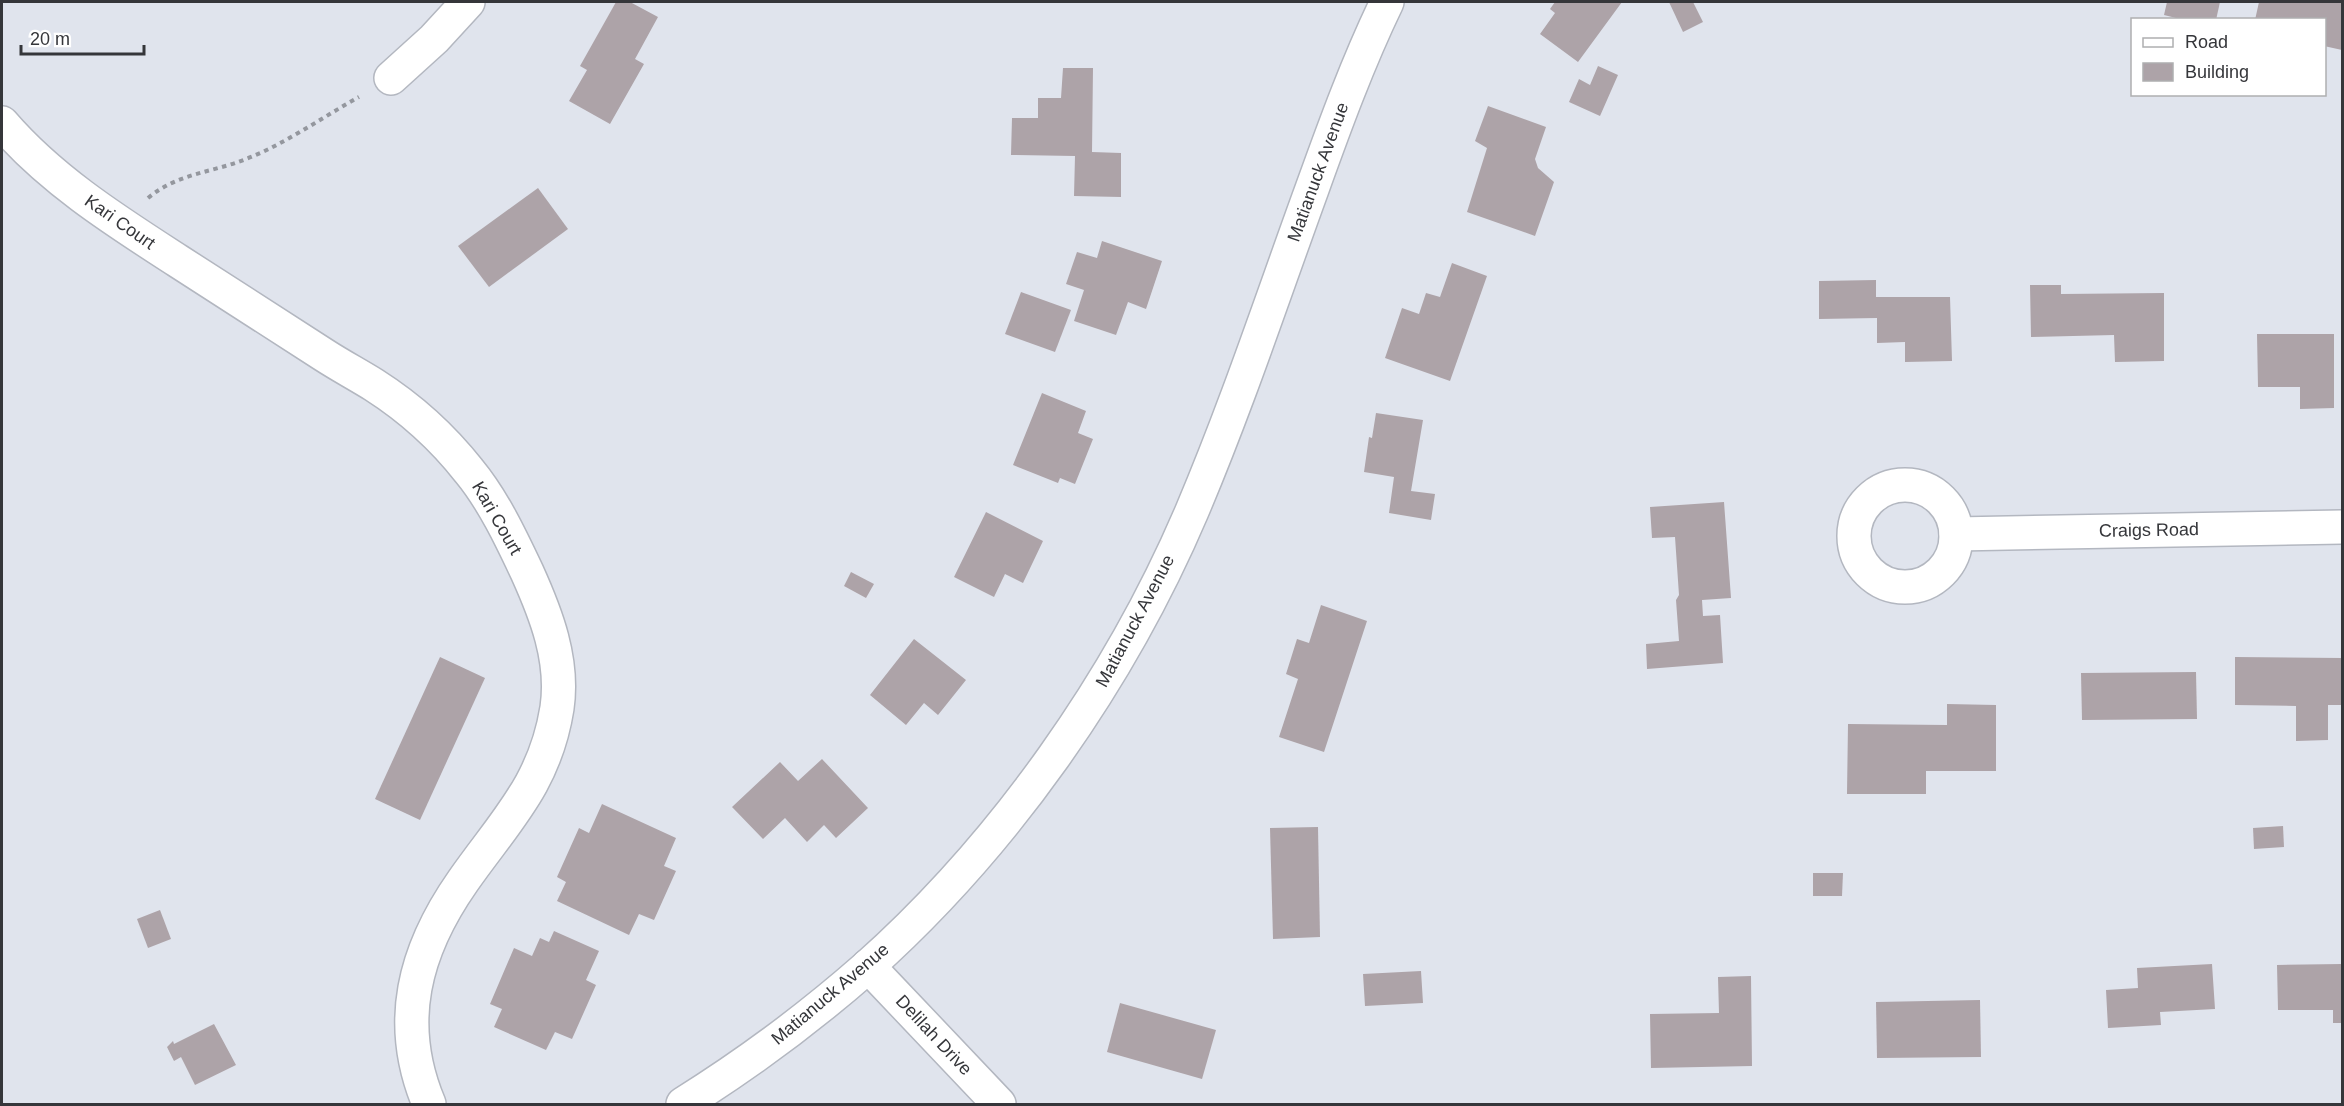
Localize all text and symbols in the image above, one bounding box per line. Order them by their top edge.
scale bar [21,18,144,56]
legend [2131,18,2326,96]
text: 20 m [30,29,70,49]
text: Road [2185,32,2228,52]
text: Building [2185,62,2249,82]
street label: Matianuck Avenue [1284,100,1352,244]
street label: Kari Court [81,191,159,253]
street label: Kari Court [468,478,526,558]
street label: Craigs Road [2099,519,2199,541]
street label: Matianuck Avenue [1092,552,1178,690]
street label: Matianuck Avenue [767,939,893,1049]
street label: Delilah Drive [892,991,976,1079]

